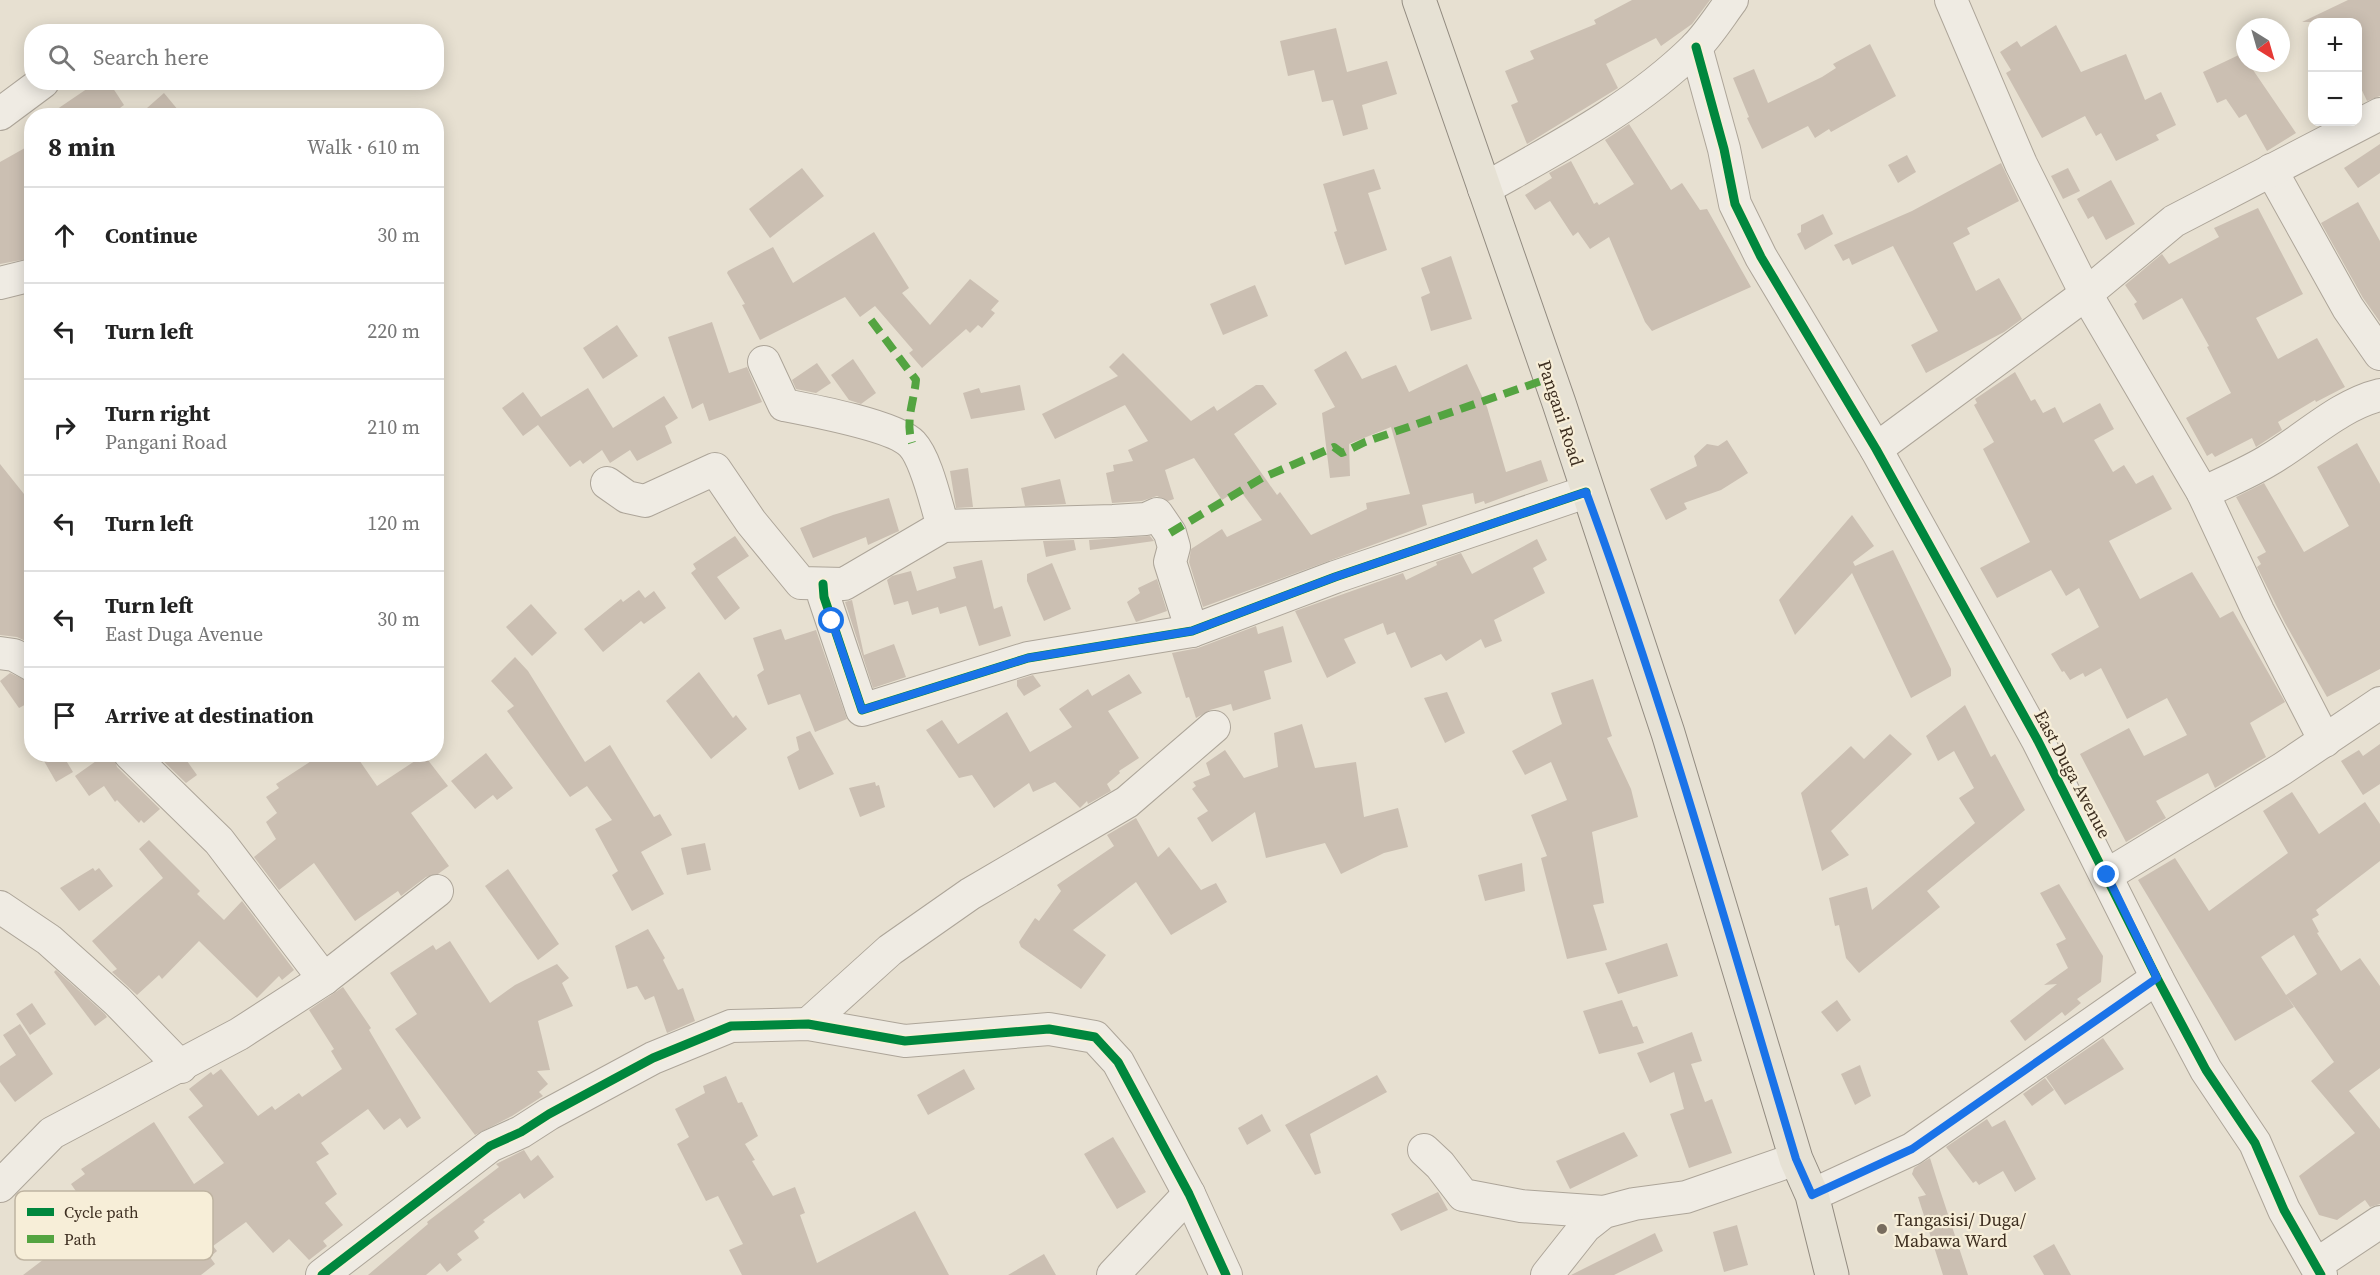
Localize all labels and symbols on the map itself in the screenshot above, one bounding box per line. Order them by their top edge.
north arrow [2236,18,2290,72]
street label: Pangani Road [1532,357,1590,469]
route start [818,607,844,633]
street label: East Duga Avenue [2029,705,2117,843]
route end [2093,861,2119,887]
legend [15,1191,213,1260]
text: Cycle path [64,1201,139,1223]
place label: Tangasisi/ Duga/ Mabawa Ward [1894,1207,2026,1253]
marker: Tangasisi/ Duga/ Mabawa Ward [1875,1222,1889,1236]
text: Path [64,1228,97,1250]

